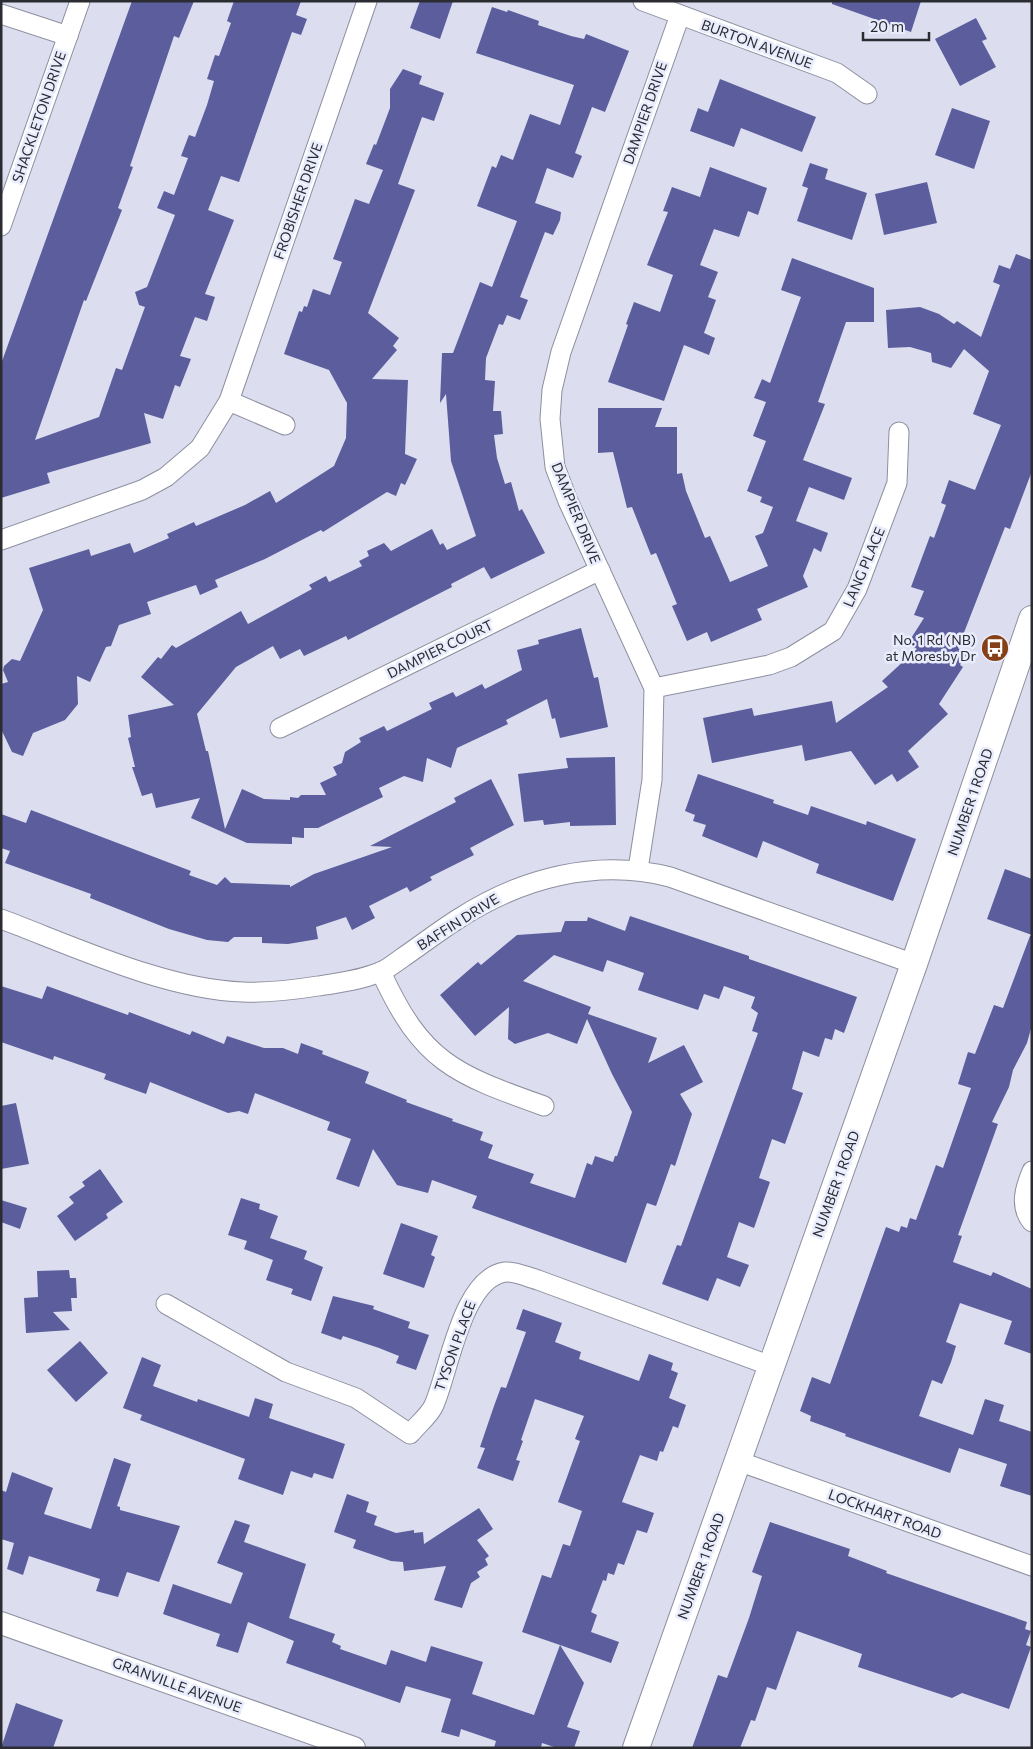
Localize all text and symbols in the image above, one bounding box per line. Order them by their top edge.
scale bar [863,10,929,42]
street label: BURTON AVENUE [699,15,815,72]
text: 20 m [870,17,904,35]
street label: SHACKLETON DRIVE [8,49,69,185]
street label: DAMPIER DRIVE [619,59,670,166]
street label: FROBISHER DRIVE [270,140,325,261]
street label: DAMPIER DRIVE [548,460,604,566]
street label: LANG PLACE [839,524,888,609]
street label: DAMPIER COURT [384,616,495,681]
place label: No. 1 Rd (NB) at Moresby Dr [885,631,976,664]
bus stop icon: No. 1 Rd (NB) at Moresby Dr [980,633,1010,663]
street label: NUMBER 1 ROAD [943,746,996,858]
street label: BAFFIN DRIVE [414,890,502,954]
street label: NUMBER 1 ROAD [808,1128,863,1239]
street label: TYSON PLACE [430,1298,479,1393]
street label: LOCKHART ROAD [826,1485,944,1542]
street label: NUMBER 1 ROAD [673,1510,728,1621]
street label: GRANVILLE AVENUE [110,1653,244,1716]

